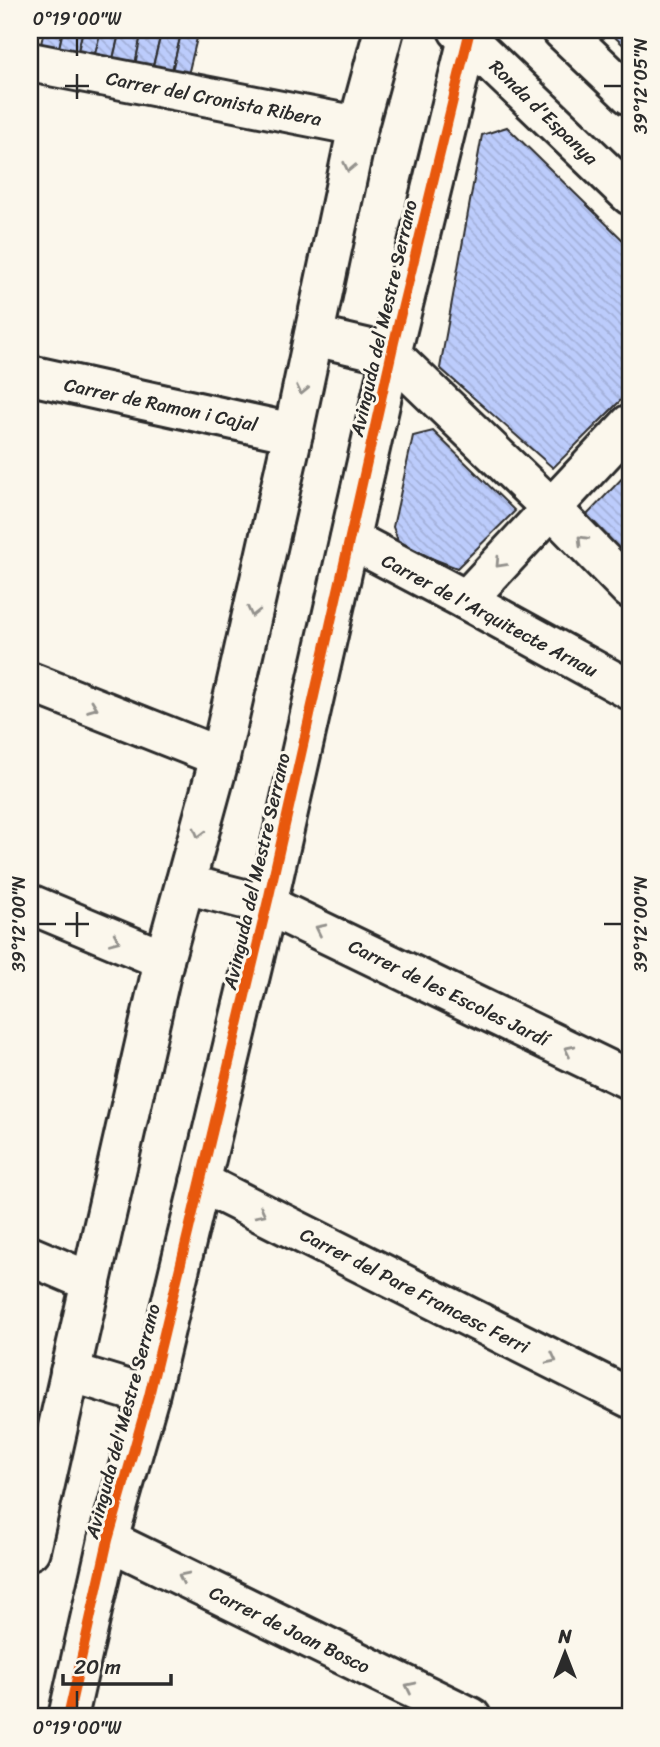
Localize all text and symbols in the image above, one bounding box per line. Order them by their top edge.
text: 0°19'00"W [33,3,122,35]
text: 39°12'05"N [625,38,657,134]
street label: Ronda d'Espanya [481,51,606,174]
street label: Carrer del Cronista Ribera [103,61,325,136]
one-way arrow [343,161,358,173]
street label: Avinguda del Mestre Serrano [340,197,427,441]
street label: Carrer de Ramon i Cajal [61,368,261,441]
one-way arrow [296,384,311,396]
one-way arrow [578,535,591,548]
street label: Carrer de l'Arquitecte Arnau [375,544,604,687]
one-way arrow [495,555,508,568]
one-way arrow [246,606,261,618]
one-way arrow [87,699,99,713]
street label: Avinguda del Mestre Serrano [213,750,300,994]
one-way arrow [193,827,207,839]
text: 39°12'00"N [3,875,35,972]
text: 39°12'00"N [625,875,657,972]
one-way arrow [315,924,327,938]
street label: Carrer de les Escoles Jardí [343,929,557,1057]
one-way arrow [108,932,120,946]
one-way arrow [564,1045,576,1059]
one-way arrow [254,1204,266,1218]
street label: Carrer del Pare Francesc Ferri [294,1218,536,1363]
street label: Avinguda del Mestre Serrano [75,1300,170,1543]
one-way arrow [545,1350,557,1364]
one-way arrow [178,1571,190,1585]
street label: Carrer de Joan Bosco [204,1576,376,1683]
north arrow [530,1618,600,1688]
text: N [557,1620,572,1653]
scale bar [63,1642,172,1686]
text: 20 m [74,1648,121,1686]
one-way arrow [405,1682,417,1696]
text: 0°19'00"W [33,1712,122,1744]

